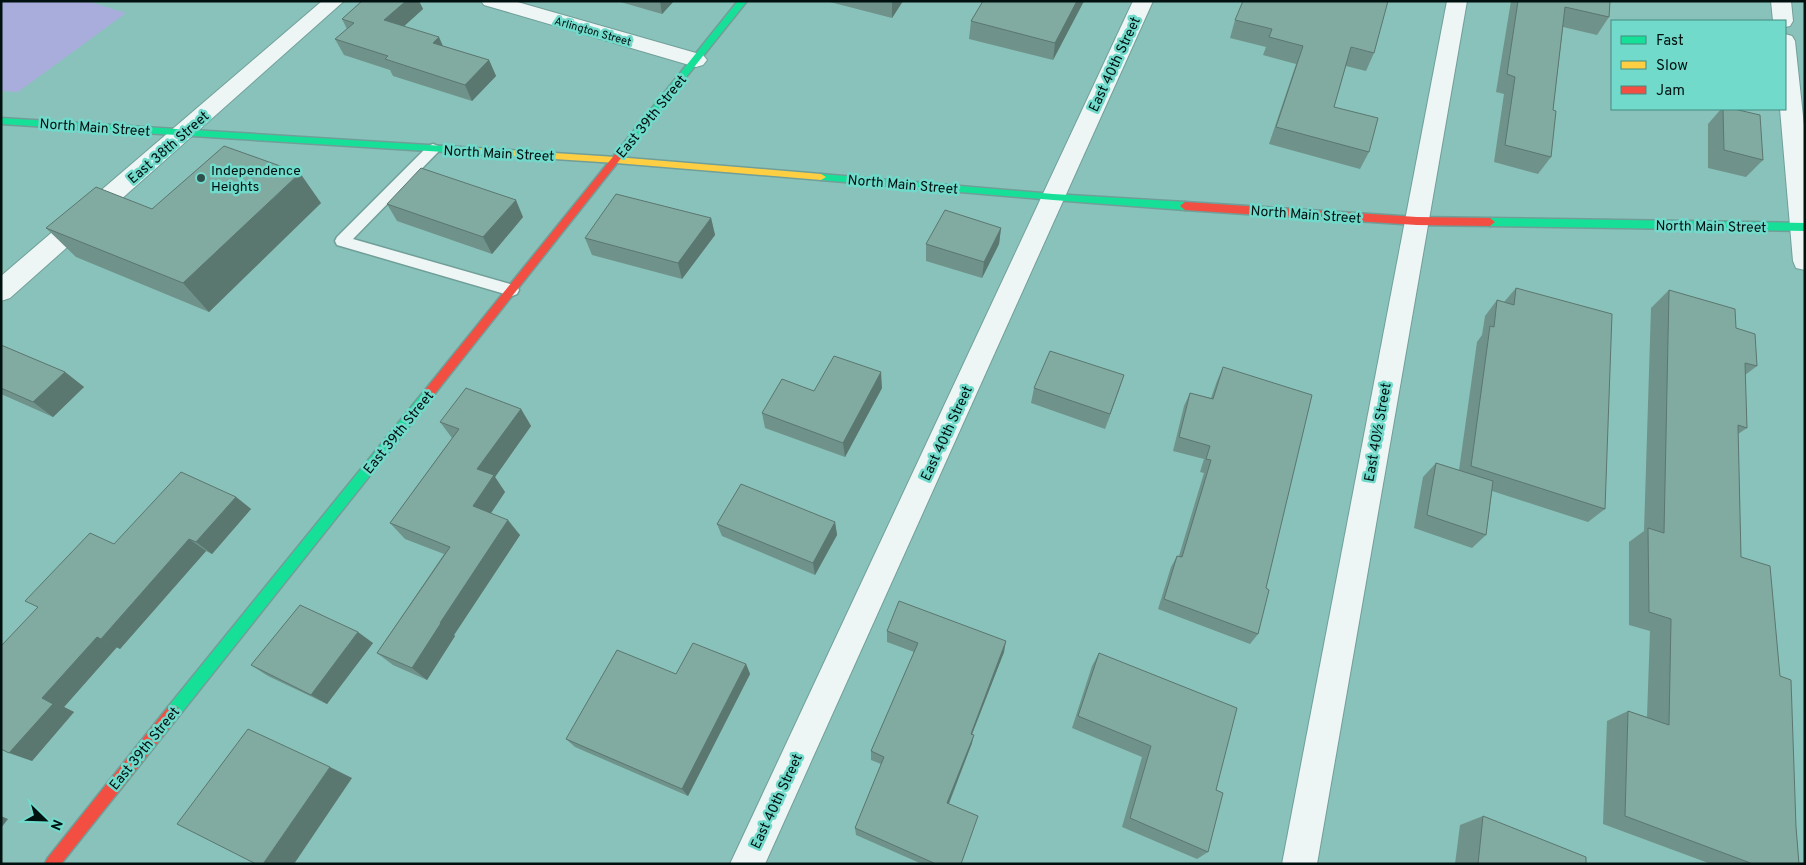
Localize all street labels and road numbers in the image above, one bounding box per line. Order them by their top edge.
street label: Arlington Street [553,14,633,50]
street label: East 40th Street [1086,14,1145,115]
street label: East 39th Street [613,72,691,162]
street label: East 38th Street [125,108,213,188]
street label: North Main Street [39,116,151,141]
street label: North Main Street [443,143,555,166]
street label: North Main Street [847,172,959,199]
street label: North Main Street [1250,203,1362,228]
street label: North Main Street [1655,218,1767,237]
street label: East 40½ Street [1361,381,1396,483]
street label: East 40th Street [918,383,977,484]
street label: East 39th Street [360,388,438,478]
street label: East 39th Street [106,704,184,794]
street label: East 40th Street [748,751,807,852]

